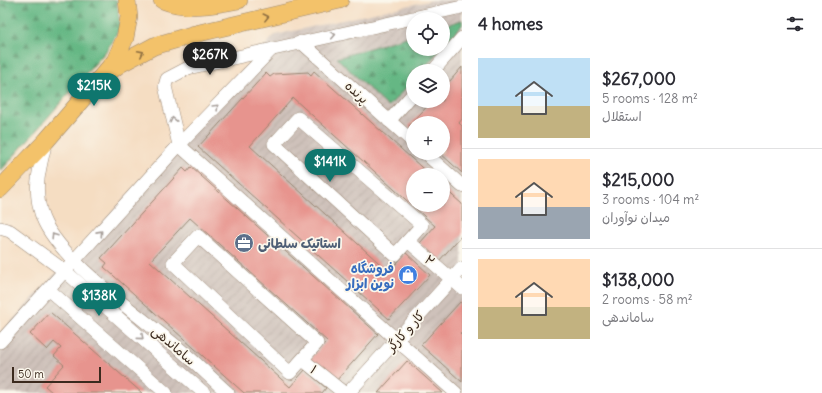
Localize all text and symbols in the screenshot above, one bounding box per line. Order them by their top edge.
map controls [406,12,450,212]
button: locate [406,12,450,56]
one-way arrow [263,13,269,21]
text: 4 homes [478,13,543,35]
icon: filters [784,13,806,35]
one-way arrow [329,32,336,40]
pin: $267K [182,42,238,76]
text: $267K [192,46,228,63]
one-way arrow [137,50,145,58]
button: layers [406,64,450,108]
text: $267,000 [602,68,676,90]
pin: $215K [66,73,122,107]
icon: home [510,74,558,122]
text: $215K [77,77,112,94]
street label: پرنده [341,77,372,108]
text: 5 rooms · 128 m² [602,90,698,107]
one-way arrow [211,104,219,112]
text: استقلال [602,108,642,125]
one-way arrow [169,116,178,123]
button: + [406,116,450,160]
pin: $141K [302,149,358,183]
text: $141K [314,153,346,170]
button: − [406,168,450,212]
text: $215,000 [602,169,674,191]
icon: home [510,175,558,223]
text: 3 rooms · 104 m² [602,191,699,208]
text: میدان نوآوران [602,209,670,226]
one-way arrow [96,230,103,237]
office icon: استاتیک سلطانی [233,232,255,254]
one-way arrow [52,233,59,240]
place label: استاتیک سلطانی [258,235,341,252]
street label: ۲ [421,251,439,270]
place label: فروشگاه نوین ابزار [345,260,394,292]
shop icon: فروشگاه نوین ابزار [397,264,419,286]
text: $138,000 [602,269,674,291]
icon: home [510,275,558,323]
pin: $138K [71,283,127,317]
text: $138K [81,287,117,304]
text: 2 rooms · 58 m² [602,291,693,308]
street label: کار و کارگر [382,307,429,356]
text: ساماندهی [602,309,654,326]
street label: ساماندهی [148,322,199,370]
one-way arrow [136,332,144,340]
street label: ۱ [306,361,321,377]
scale bar [12,365,101,384]
text: 50 m [18,367,44,381]

